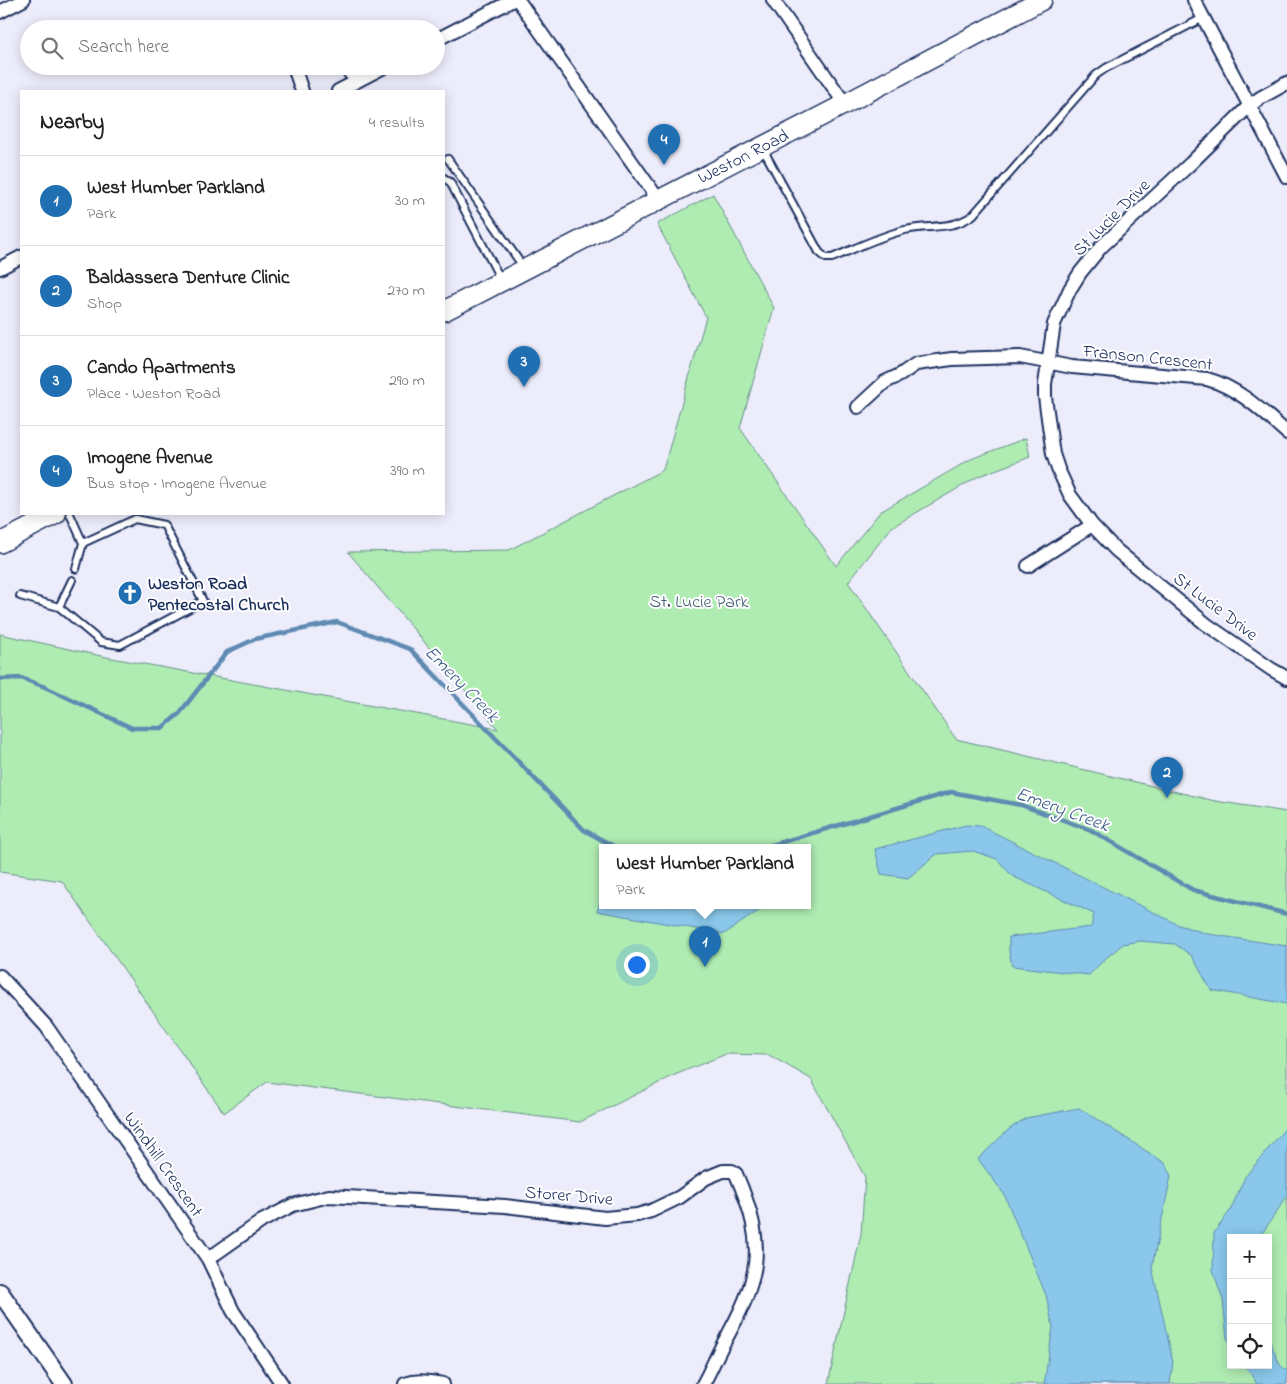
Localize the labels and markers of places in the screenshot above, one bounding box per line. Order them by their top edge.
pin: 4 [648,124,680,165]
pin: 3 [508,346,540,387]
place label: Weston Road Pentecostal Church [148,572,289,619]
church icon: Weston Road Pentecostal Church [117,580,143,606]
pin: 2 [1151,757,1183,798]
pin: 1 [689,926,721,967]

